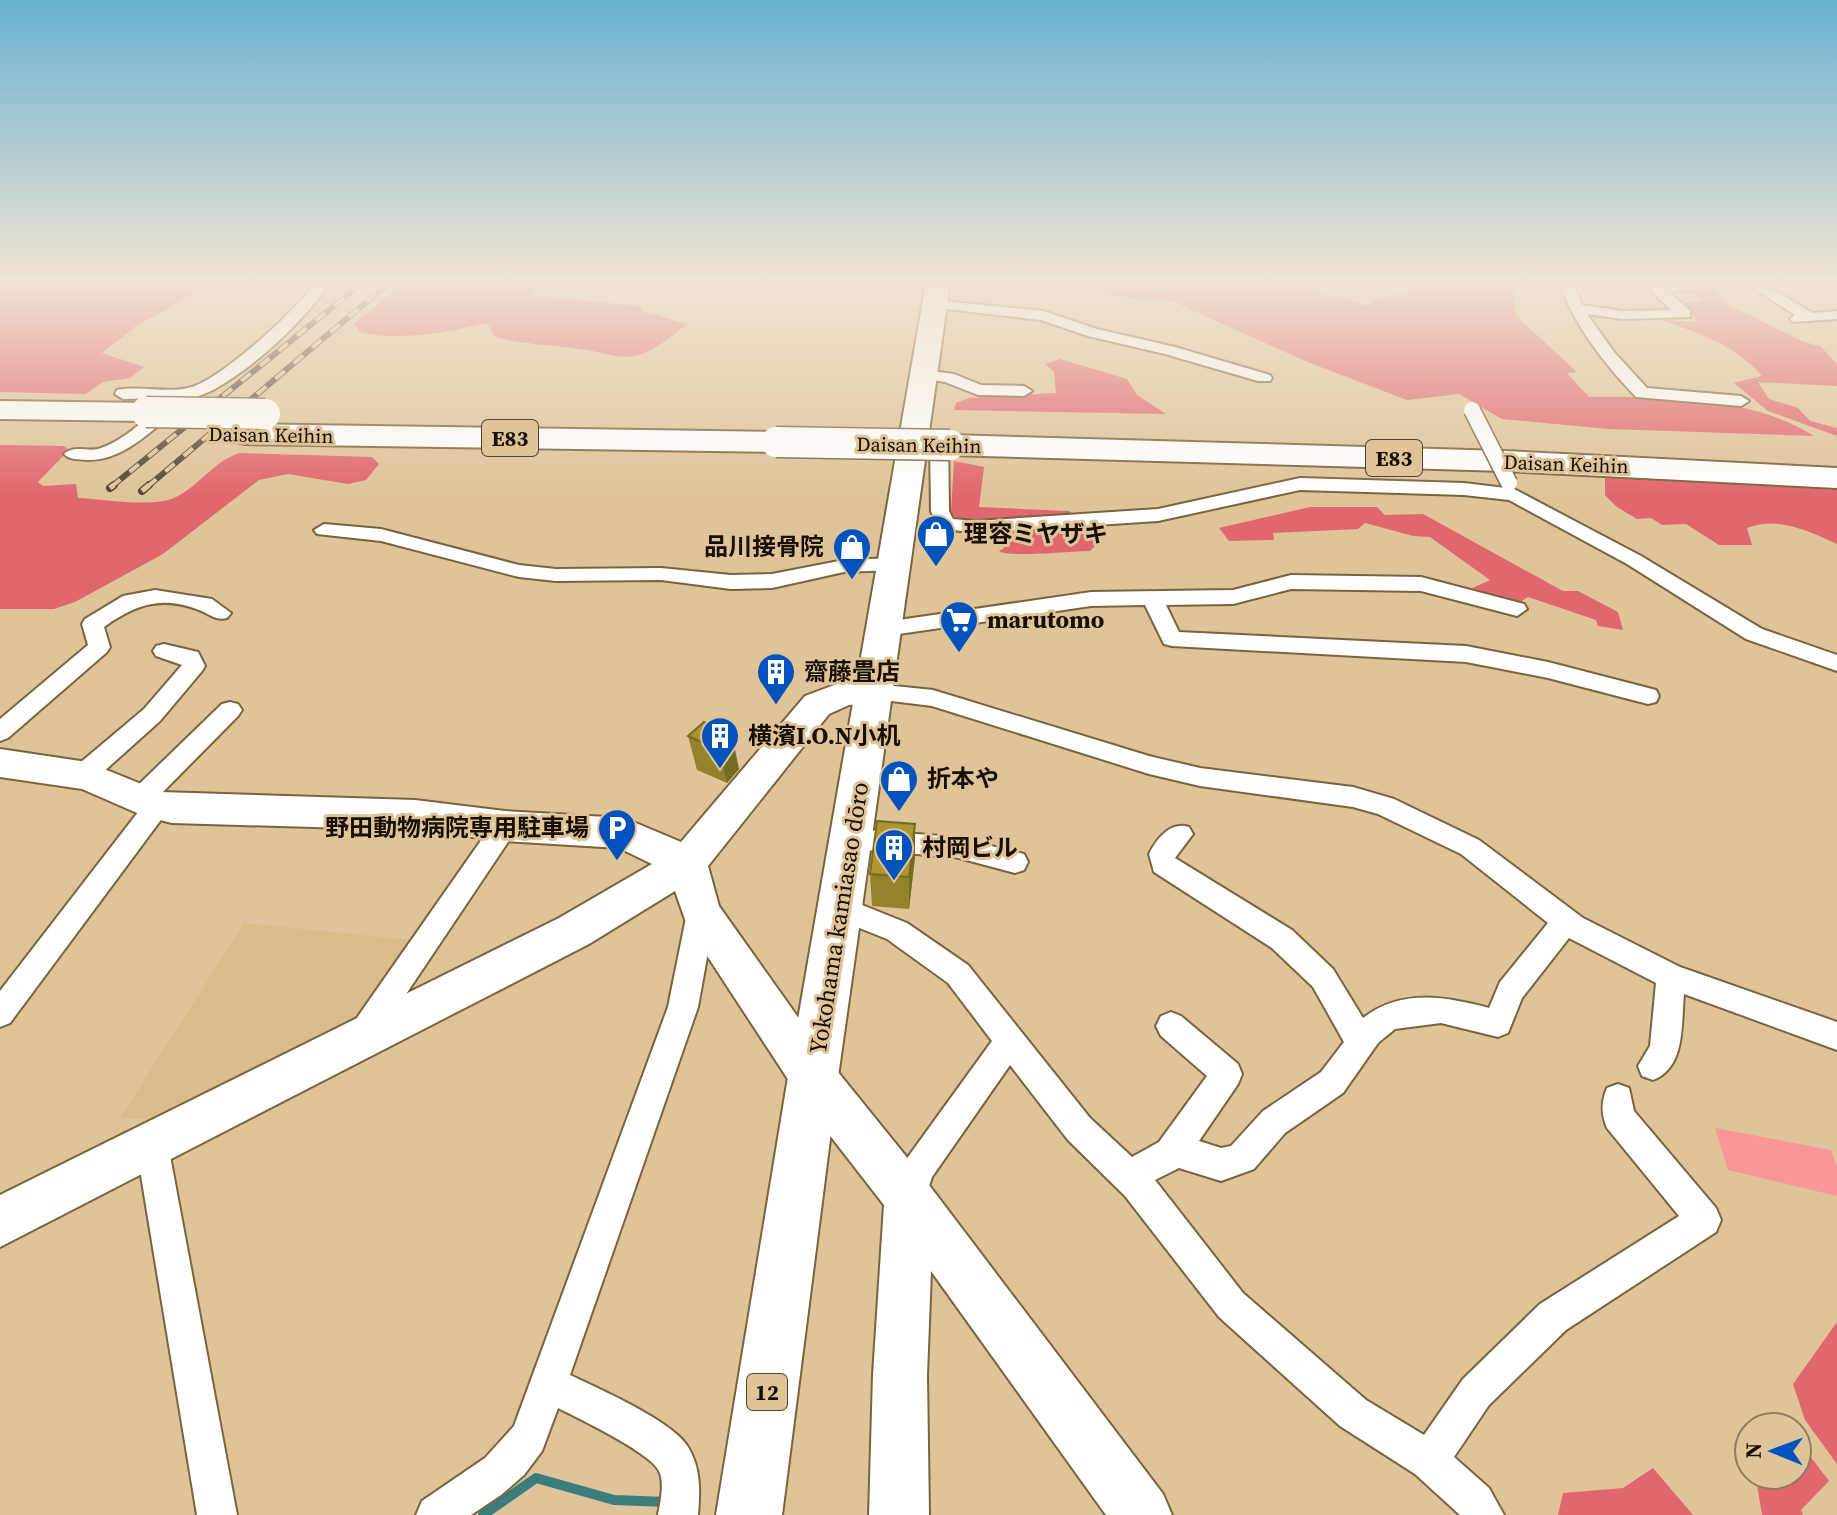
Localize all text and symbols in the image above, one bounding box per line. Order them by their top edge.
street label: Daisan Keihin [208,420,334,450]
road number: E83 [482,420,538,456]
street label: Daisan Keihin [856,430,982,460]
road number: E83 [1366,440,1422,476]
street label: Daisan Keihin [1503,448,1629,480]
shop icon: 理容ミヤザキ [915,513,957,568]
place label: 理容ミヤザキ [964,517,1108,550]
shop icon: 品川接骨院 [831,526,873,581]
place label: 品川接骨院 [704,530,824,563]
supermarket icon: marutomo [938,599,980,654]
place label: marutomo [987,603,1104,636]
building icon: 齋藤畳店 [755,651,797,706]
place label: 齋藤畳店 [804,655,900,688]
building icon: 横濱I.O.N小机 [699,715,741,770]
place label: 横濱I.O.N小机 [748,719,900,752]
shop icon: 折本や [878,758,920,813]
place label: 折本や [927,762,999,795]
street label: Yokohama kamiasao dōro [801,780,876,1056]
parking icon: 野田動物病院専用駐車場 [596,807,638,862]
place label: 野田動物病院専用駐車場 [325,811,589,844]
building icon: 村岡ビル [873,827,915,882]
place label: 村岡ビル [922,831,1018,864]
road number: 12 [747,1374,787,1410]
north arrow [1733,1411,1813,1491]
text: N [1738,1442,1768,1459]

